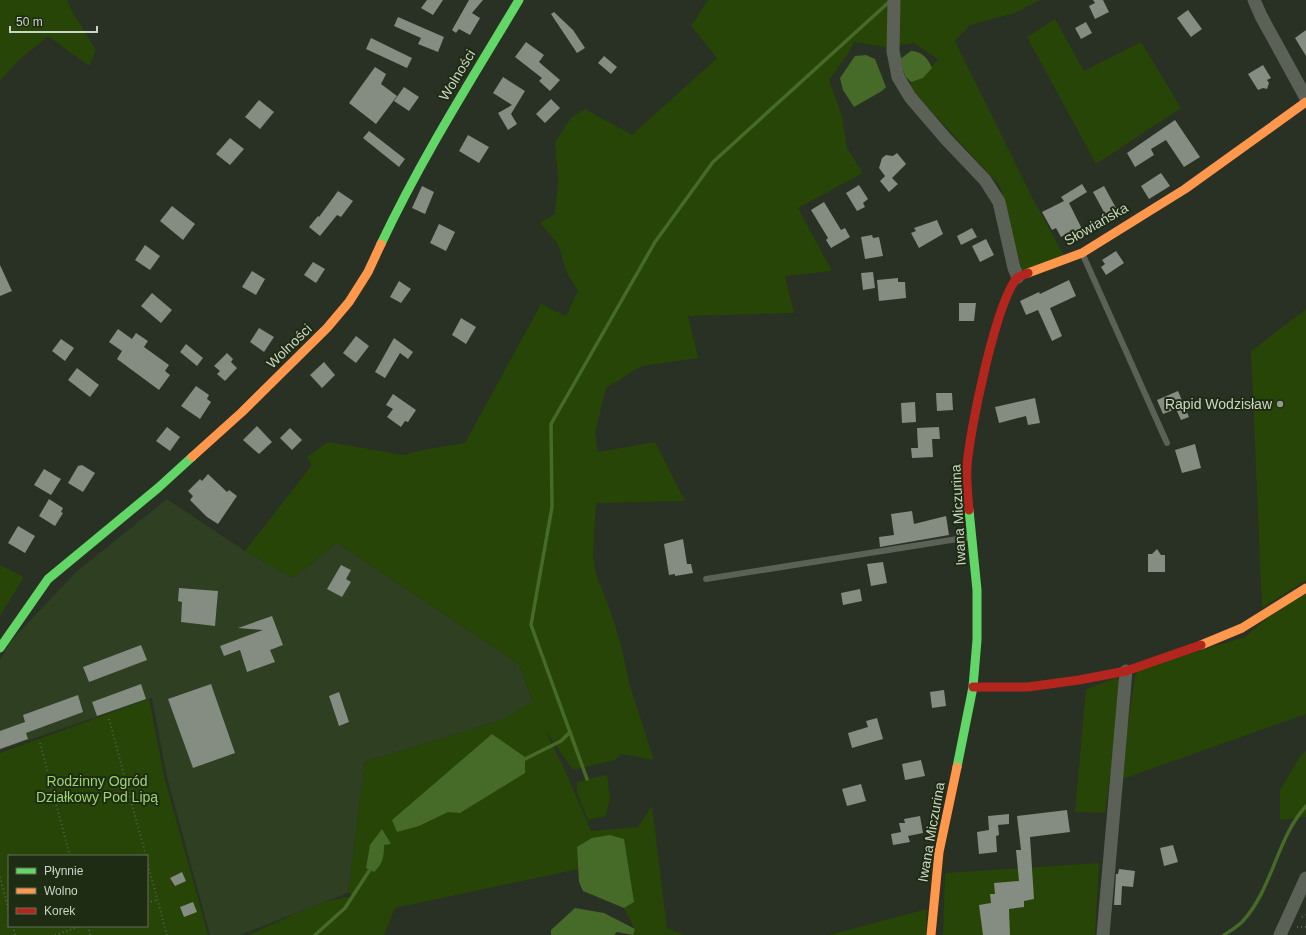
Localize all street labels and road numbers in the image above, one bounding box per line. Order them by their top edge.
street label: Wolności [436,47,478,103]
street label: Słowiańska [1061,199,1131,249]
street label: Wolności [263,321,315,371]
street label: Iwana Miczurina [947,464,969,566]
street label: Iwana Miczurina [914,781,948,883]

